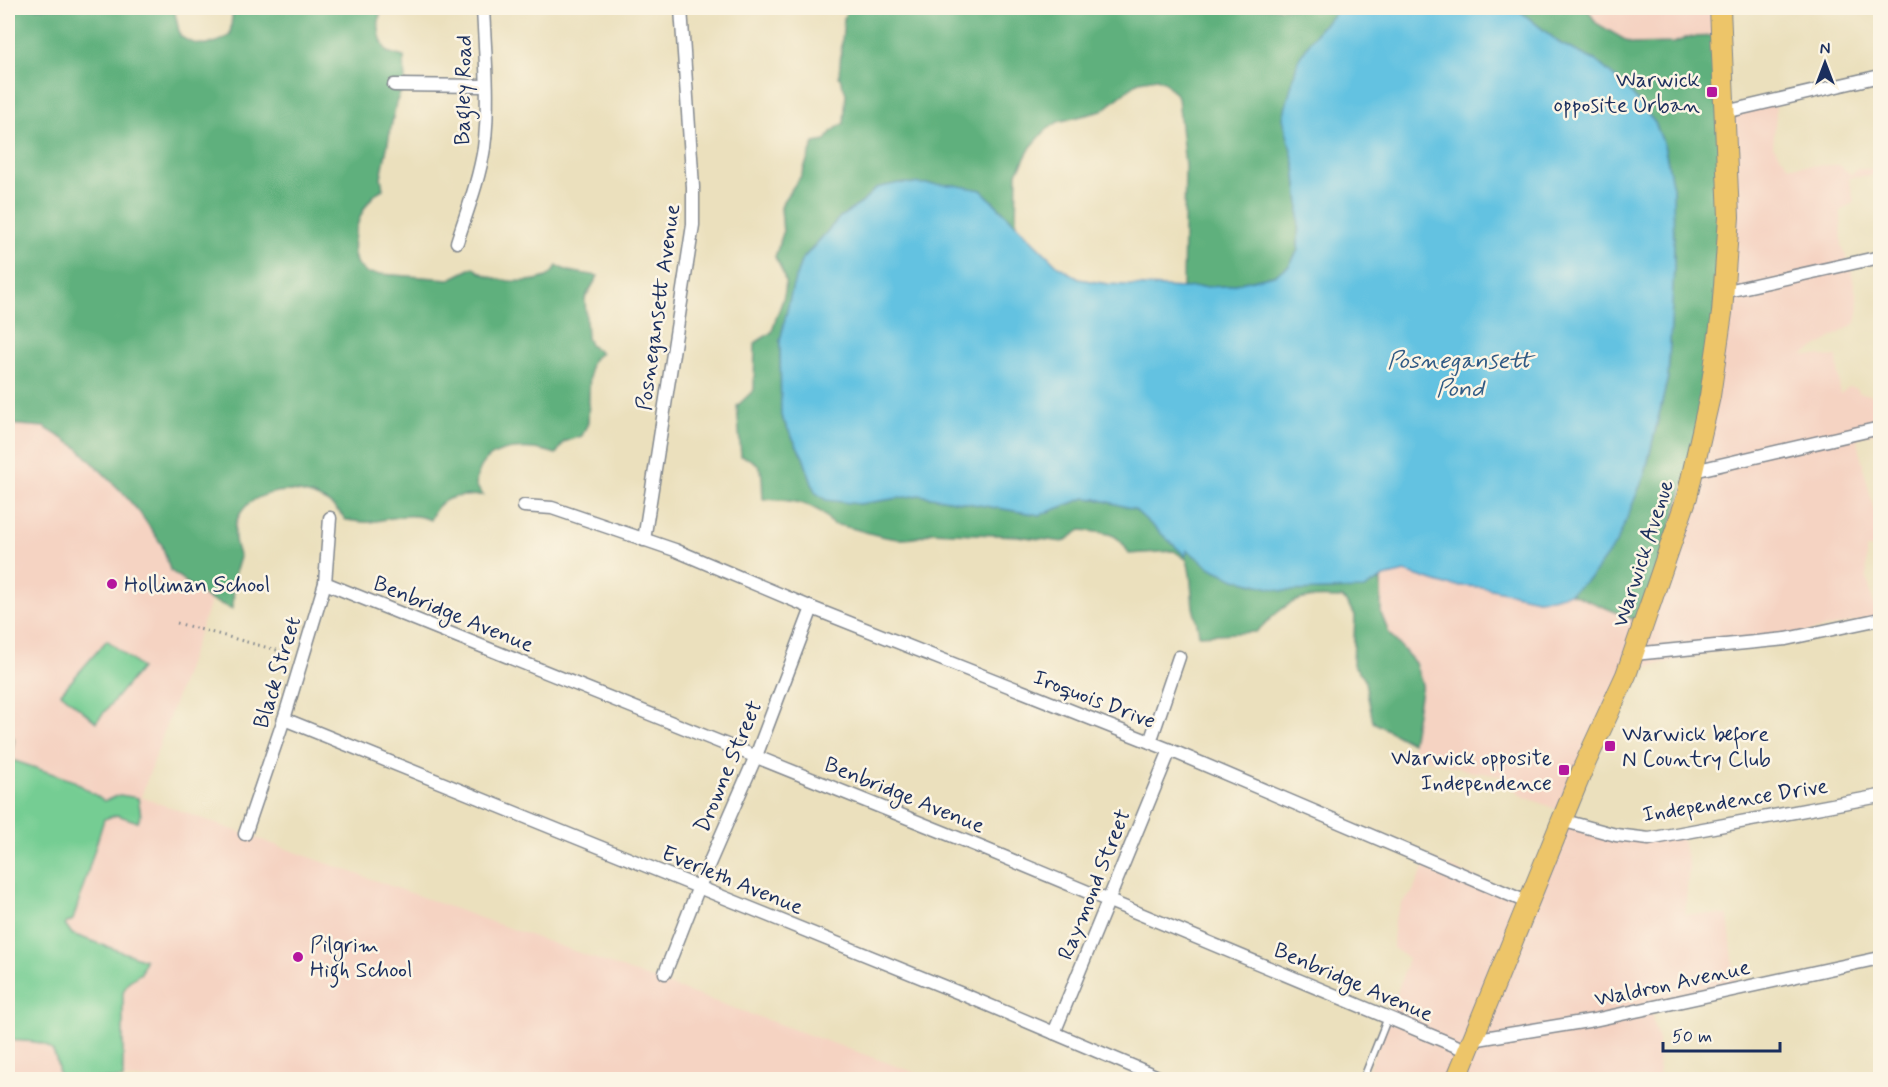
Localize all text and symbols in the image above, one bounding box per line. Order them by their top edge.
north arrow [1795,33,1855,93]
street label: Bagley Road [449,35,482,146]
text: N [1820,39,1830,60]
place label: Warwick opposite Urban [1554,67,1700,120]
marker: Warwick opposite Urban [1705,85,1719,99]
street label: Posnegansett Avenue [631,202,688,413]
water label: Posnegansett Pond [1387,346,1536,405]
street label: Warwick Avenue [1607,476,1681,631]
street label: Benbridge Avenue [368,570,538,663]
place label: Holliman School [124,572,270,600]
marker: Holliman School [105,577,119,591]
street label: Black Street [248,613,308,732]
street label: Iroquois Drive [1029,664,1160,736]
street label: Drowne Street [688,696,769,837]
place label: Warwick before N Country Club [1622,721,1771,774]
marker: Warwick before N Country Club [1603,739,1617,753]
place label: Warwick opposite Independence [1391,745,1552,798]
street label: Benbridge Avenue [819,751,989,844]
marker: Warwick opposite Independence [1557,763,1571,777]
street label: Independence Drive [1641,772,1830,829]
street label: Raymond Street [1052,805,1138,964]
street label: Everleth Avenue [657,840,807,922]
place label: Pilgrim High School [310,932,413,988]
street label: Benbridge Avenue [1268,937,1437,1032]
marker: Pilgrim High School [291,950,305,964]
street label: Waldron Avenue [1592,954,1753,1014]
scale bar [1663,1015,1780,1053]
text: 50 m [1672,1025,1712,1049]

